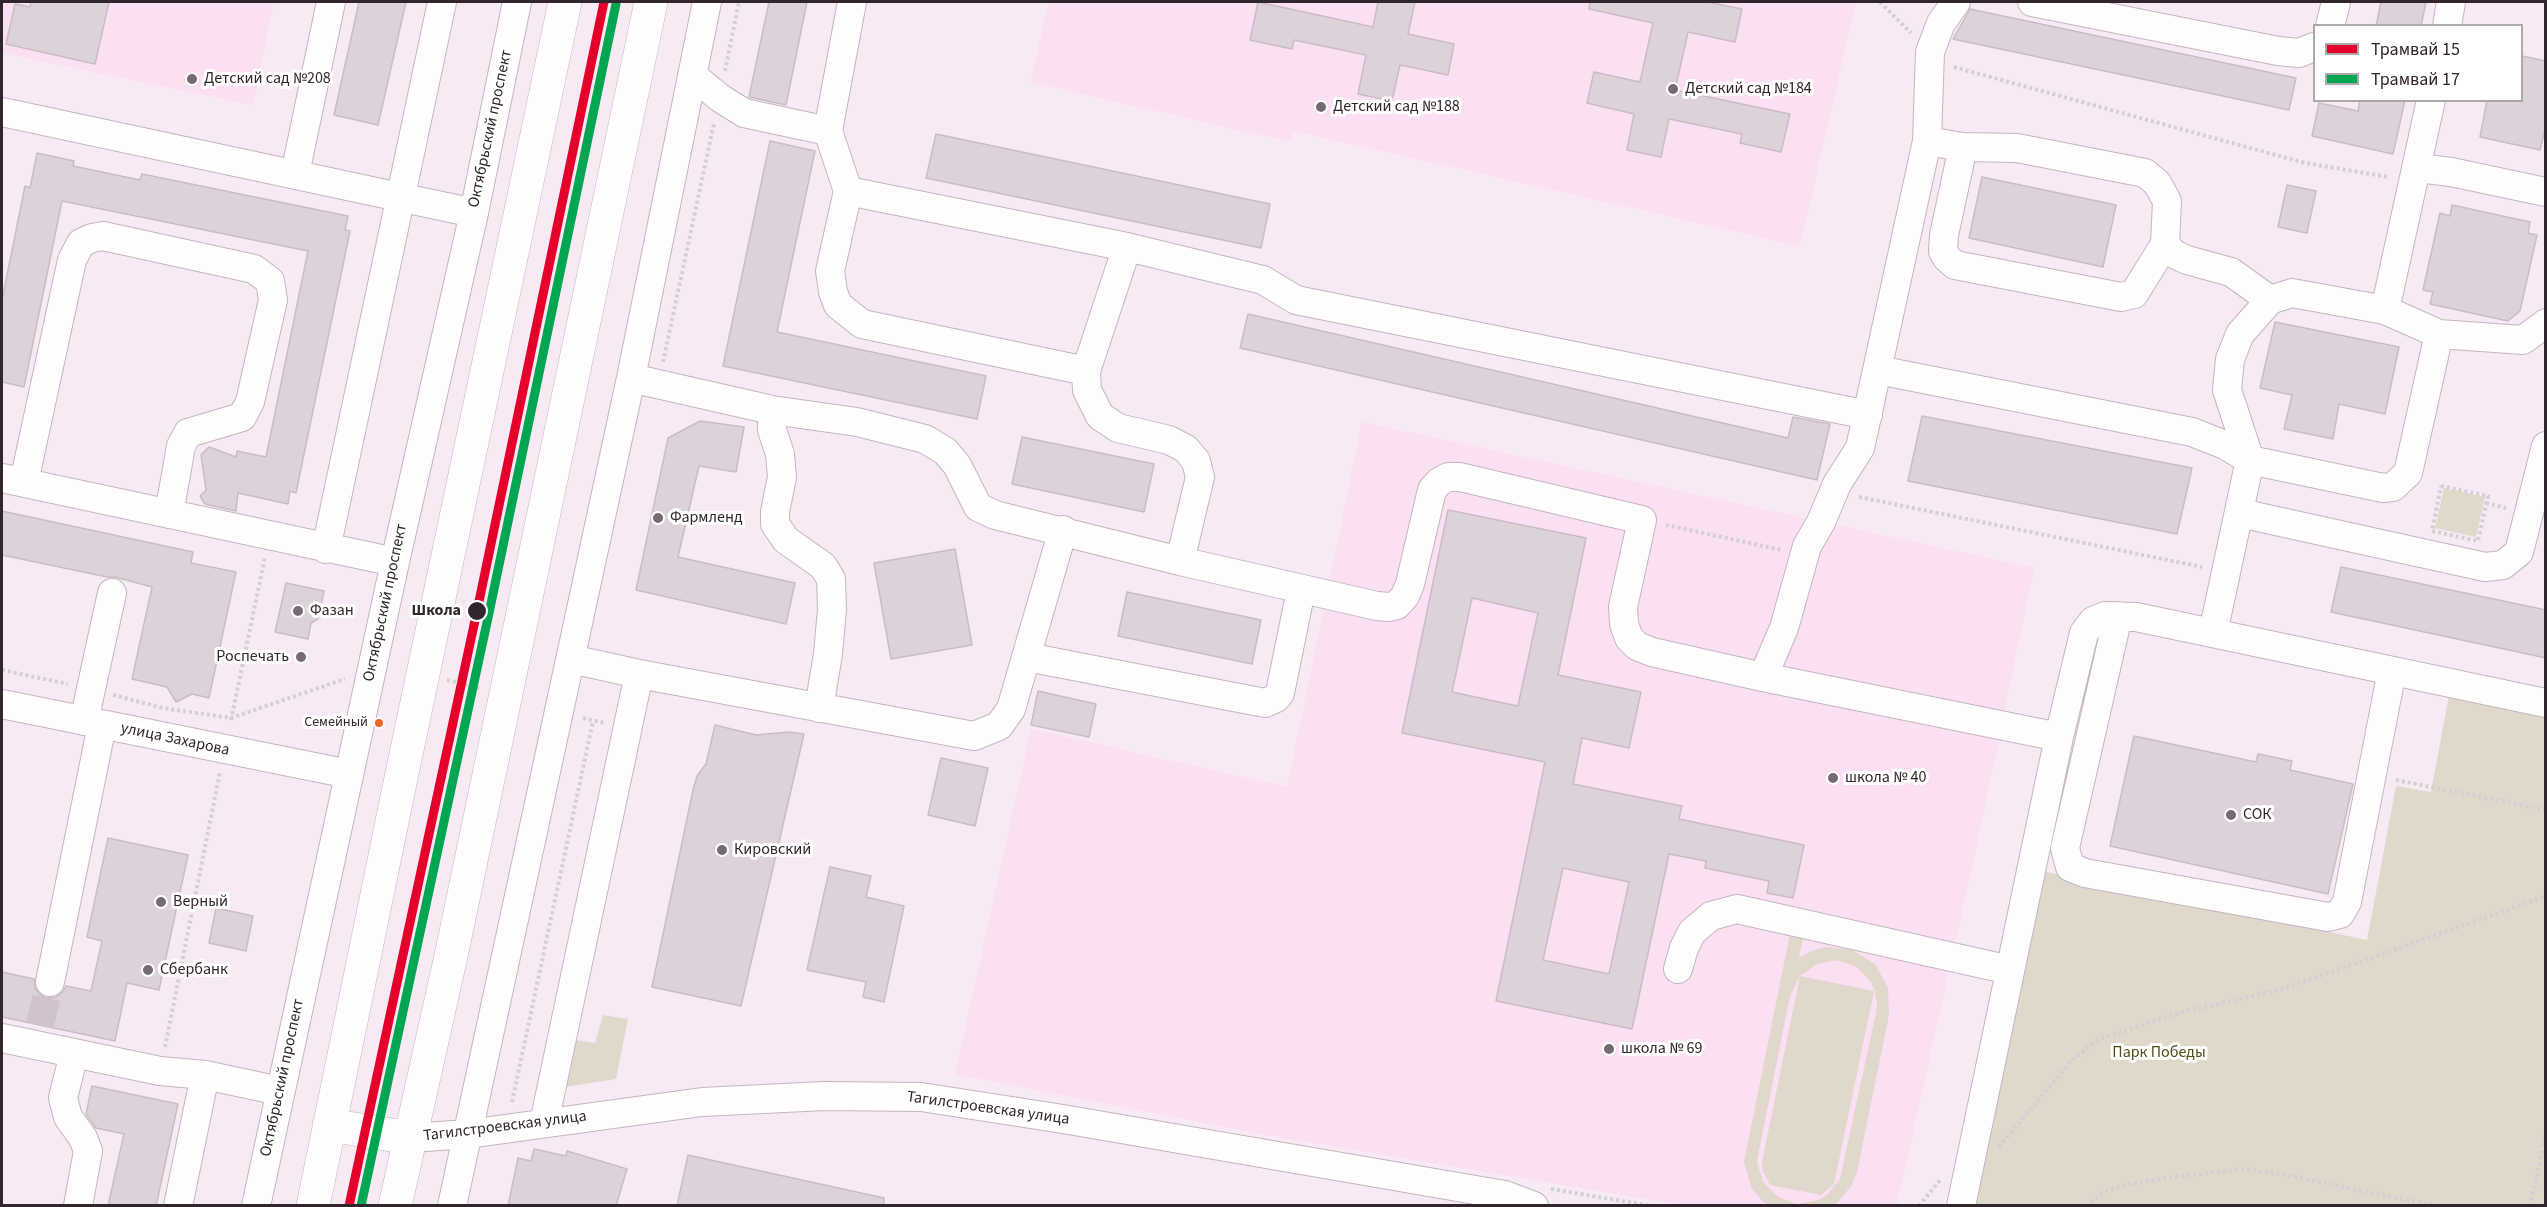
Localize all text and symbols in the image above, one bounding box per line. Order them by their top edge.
legend [2313,24,2523,102]
text: Трамвай 15 [2371,37,2460,62]
street label: Октябрьский проспект [465,48,517,210]
text: Трамвай 17 [2371,67,2460,92]
place label: Детский сад №208 [204,69,331,89]
marker: Детский сад №208 [185,72,199,86]
place label: Детский сад №184 [1685,79,1812,99]
marker: Детский сад №184 [1666,82,1680,96]
place label: Детский сад №188 [1333,97,1460,117]
marker: Детский сад №188 [1314,100,1328,114]
place label: Фармленд [670,508,742,528]
marker: Фармленд [651,511,665,525]
street label: Октябрьский проспект [360,522,412,684]
marker: Школа [466,600,488,622]
place label: Фазан [310,601,354,621]
place label: Школа [412,601,461,621]
marker: Фазан [291,604,305,618]
place label: Роспечать [216,647,289,667]
marker: Роспечать [294,650,308,664]
place label: Семейный [304,715,368,731]
marker: Семейный [373,717,385,729]
street label: улица Захарова [119,719,231,761]
place label: школа № 40 [1845,768,1926,788]
marker: школа № 40 [1826,771,1840,785]
place label: СОК [2243,805,2272,825]
marker: СОК [2224,808,2238,822]
place label: Кировский [734,840,811,860]
marker: Кировский [715,843,729,857]
place label: Верный [173,892,228,912]
marker: Верный [154,895,168,909]
place label: Сбербанк [160,960,228,980]
marker: Сбербанк [141,963,155,977]
street label: Октябрьский проспект [257,997,309,1159]
place label: школа № 69 [1621,1039,1702,1059]
marker: школа № 69 [1602,1042,1616,1056]
park label: Парк Победы [2112,1043,2206,1063]
street label: Тагилстроевская улица [905,1088,1071,1130]
street label: Тагилстроевская улица [422,1107,588,1147]

